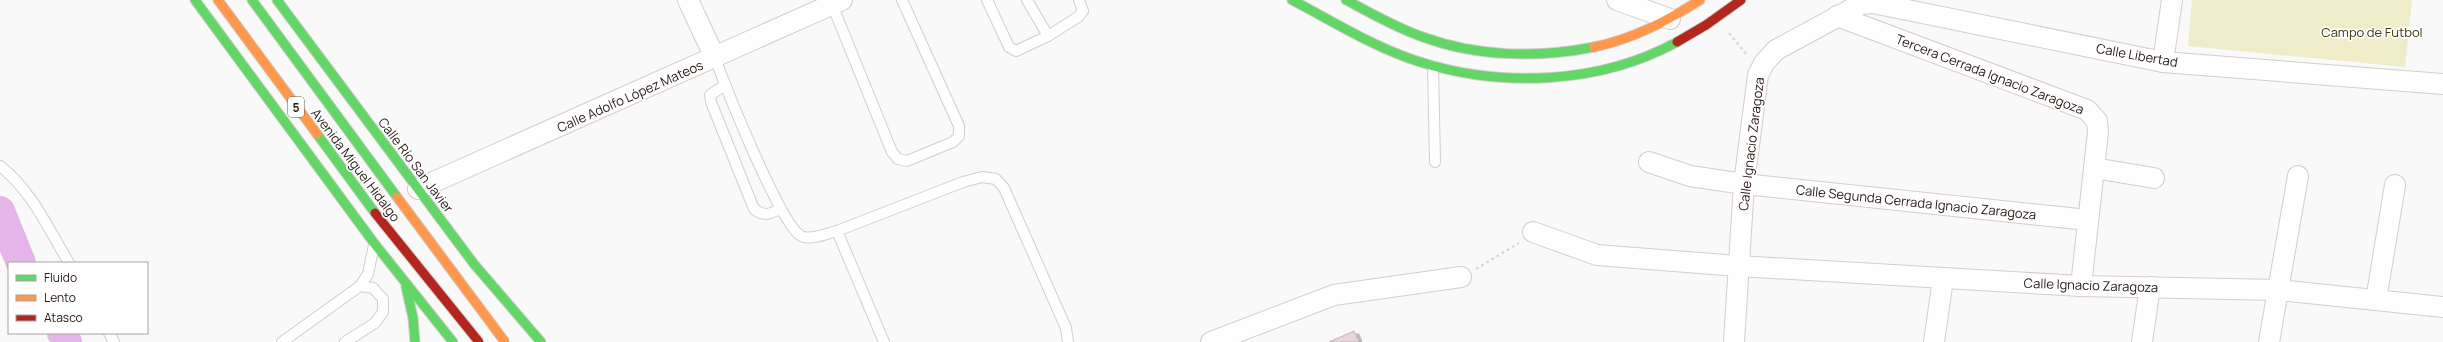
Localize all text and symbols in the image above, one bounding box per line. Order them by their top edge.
park label: Campo de Futbol [2321,23,2423,41]
street label: Tercera Cerrada Ignacio Zaragoza [1893,30,2087,118]
street label: Calle Libertad [2095,39,2179,71]
street label: Calle Adolfo López Mateos [554,56,706,136]
street label: Calle Ignacio Zaragoza [1734,76,1768,212]
road number: 5 [288,97,304,117]
street label: Avenida Miguel Hidalgo [307,105,405,226]
street label: Calle Río San Javier [374,114,458,216]
street label: Calle Segunda Cerrada Ignacio Zaragoza [1795,180,2037,224]
legend [8,262,148,334]
text: Fluido [44,269,77,286]
street label: Calle Ignacio Zaragoza [2023,274,2159,296]
text: Lento [44,289,76,306]
text: Atasco [44,309,83,326]

